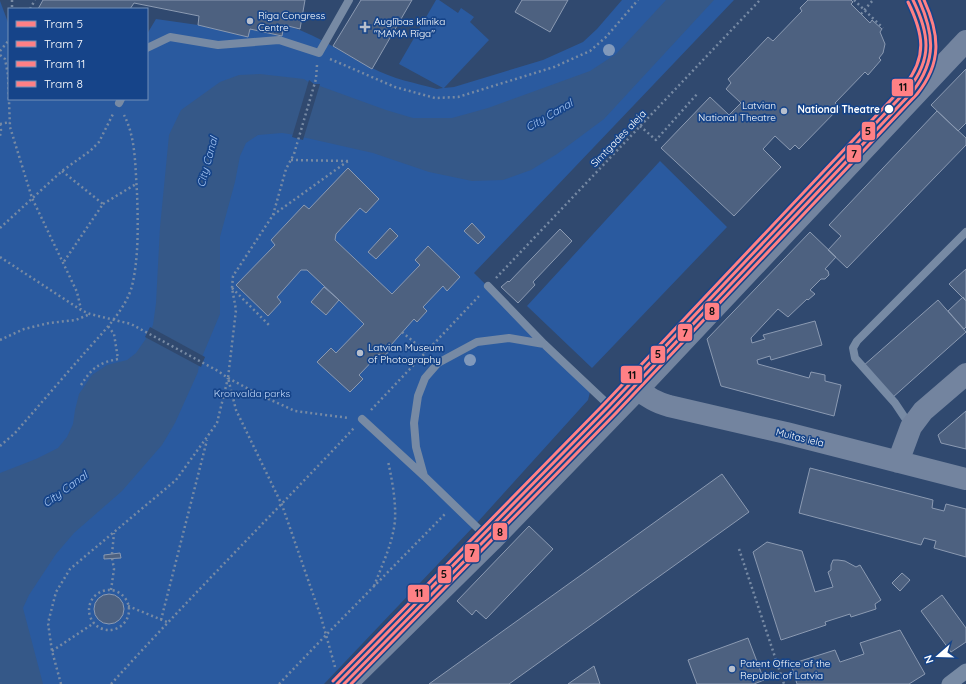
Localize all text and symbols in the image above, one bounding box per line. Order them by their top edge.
legend [8,8,148,100]
place label: Riga Congress Centre [258,9,325,34]
place label: Auglības klīnika "MAMA Rīga" [374,15,445,40]
text: Tram 5 [44,16,83,31]
marker: Riga Congress Centre [245,16,255,26]
marker: Auglības klīnika "MAMA Rīga" [359,21,371,33]
text: Tram 7 [44,36,83,51]
text: Tram 11 [44,56,85,71]
text: Tram 8 [44,76,83,91]
line badge: 11 [891,78,914,97]
text: 11 [899,80,907,94]
water label: City Canal [523,95,576,134]
place label: Latvian National Theatre [698,99,776,124]
place label: National Theatre [797,103,880,116]
marker: National Theatre [883,103,895,115]
marker: Latvian National Theatre [779,106,789,116]
street label: Simtgades aleja [588,107,649,170]
line badge: 5 [861,121,876,141]
text: 5 [865,124,871,138]
water label: City Canal [194,134,221,189]
line badge: 7 [846,144,862,163]
text: 7 [851,147,857,161]
line badge: 8 [704,302,720,321]
text: 8 [709,304,715,318]
line badge: 7 [677,323,693,342]
text: 7 [682,326,688,340]
place label: Latvian Museum of Photography [368,341,444,366]
line badge: 5 [650,345,666,364]
text: 5 [655,347,661,361]
marker: Latvian Museum of Photography [355,348,365,358]
line badge: 11 [620,365,643,384]
text: 11 [628,368,636,382]
park label: Kronvalda parks [214,387,291,400]
street label: Muitas iela [774,425,825,450]
water label: City Canal [40,467,91,510]
line badge: 8 [492,522,508,541]
text: 8 [497,525,503,539]
line badge: 7 [464,543,480,563]
text: 7 [469,546,475,560]
line badge: 5 [437,565,452,584]
text: 5 [441,567,447,581]
line badge: 11 [407,584,430,603]
text: 11 [415,586,423,600]
north arrow [918,636,958,676]
text: N [921,653,937,666]
place label: Patent Office of the Republic of Latvia [740,657,831,682]
marker: Patent Office of the Republic of Latvia [727,664,737,674]

